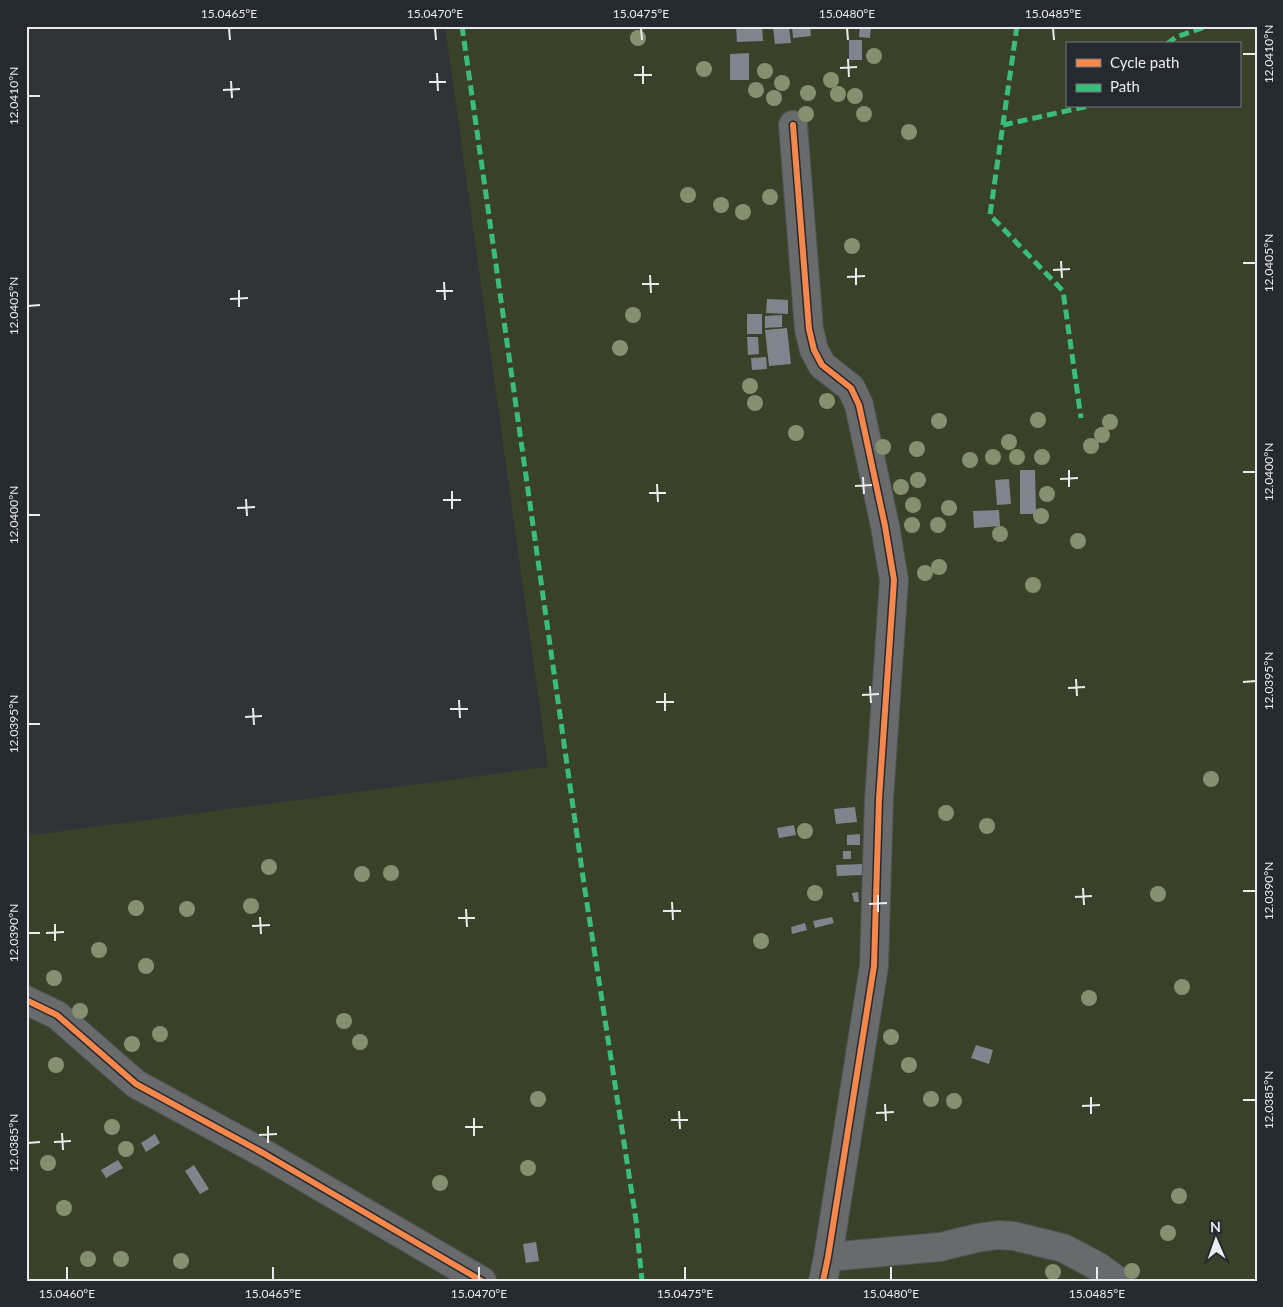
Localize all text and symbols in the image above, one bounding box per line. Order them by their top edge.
text: 15.0465°E [201,6,257,21]
text: 15.0470°E [407,6,463,21]
text: 15.0475°E [613,6,669,21]
text: 15.0480°E [819,6,875,21]
text: 15.0485°E [1025,6,1081,21]
text: 12.0410°N [1261,25,1276,83]
legend [1066,42,1240,108]
text: Cycle path [1110,53,1179,71]
text: 12.0410°N [6,67,21,125]
text: Path [1110,77,1140,95]
text: 12.0405°N [1261,234,1276,292]
text: 12.0405°N [6,277,21,335]
text: 12.0400°N [1261,443,1276,501]
text: 12.0400°N [6,486,21,544]
text: 12.0395°N [1261,652,1276,710]
text: 12.0395°N [6,695,21,753]
text: 12.0390°N [1261,862,1276,920]
text: 12.0390°N [6,904,21,962]
text: 12.0385°N [1261,1071,1276,1129]
text: 12.0385°N [6,1114,21,1172]
north arrow [1190,1214,1240,1264]
text: N [1210,1218,1221,1235]
text: 15.0460°E [39,1286,95,1301]
text: 15.0465°E [245,1286,301,1301]
text: 15.0470°E [451,1286,507,1301]
text: 15.0475°E [657,1286,713,1301]
text: 15.0480°E [863,1286,919,1301]
text: 15.0485°E [1069,1286,1125,1301]

